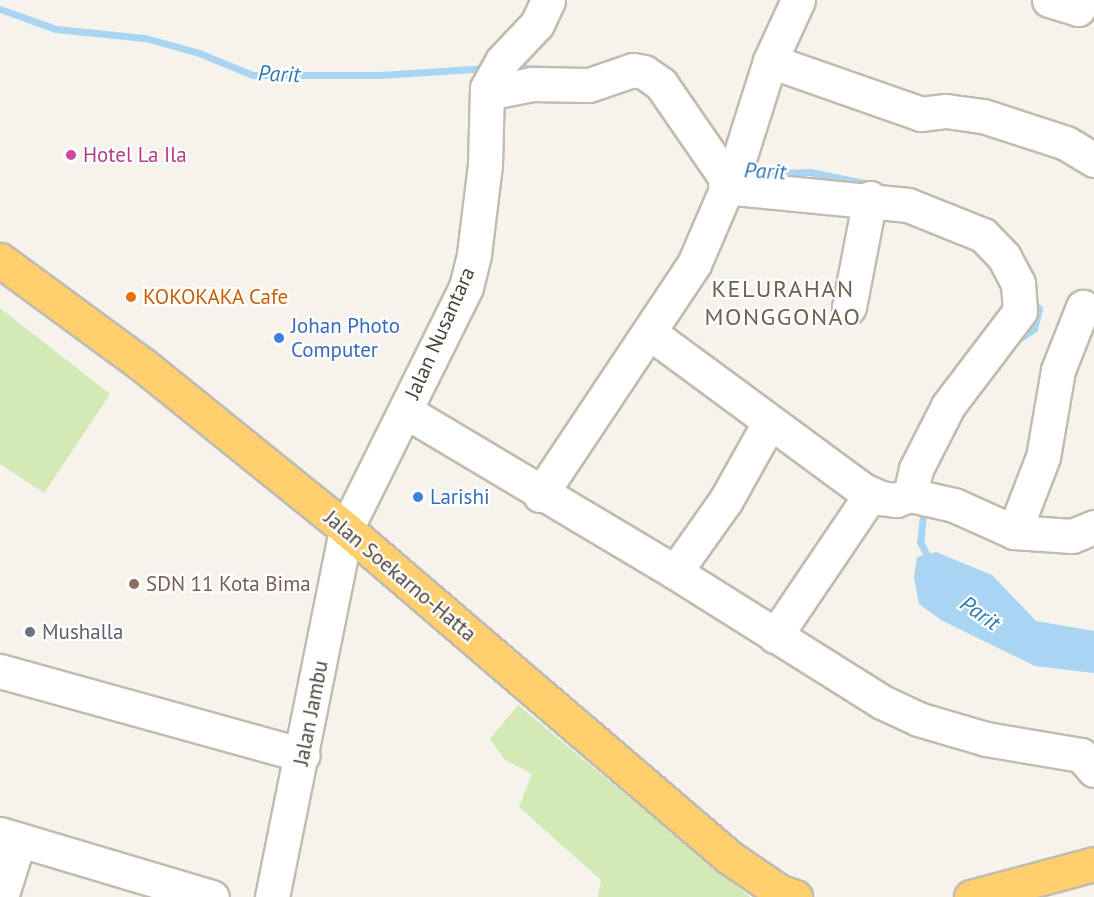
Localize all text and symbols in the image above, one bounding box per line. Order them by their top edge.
water label: Parit [257,60,301,88]
place label: Hotel La Ila [83,142,187,168]
marker: Hotel La Ila [64,148,78,162]
water label: Parit [743,157,787,185]
street label: Jalan Nusantara [400,263,480,403]
district label: KELURAHAN MONGGONAO [705,275,861,331]
place label: KOKOKAKA Cafe [143,284,289,310]
marker: KOKOKAKA Cafe [124,290,138,304]
place label: Johan Photo Computer [291,313,400,363]
marker: Johan Photo Computer [272,331,286,345]
place label: Larishi [430,484,490,510]
marker: Larishi [411,490,425,504]
street label: Jalan Soekarno-Hatta [319,505,481,647]
place label: SDN 11 Kota Bima [146,571,311,597]
marker: SDN 11 Kota Bima [127,577,141,591]
water label: Parit [955,590,1005,636]
place label: Mushalla [42,619,123,645]
marker: Mushalla [23,625,37,639]
street label: Jalan Jambu [288,658,334,768]

